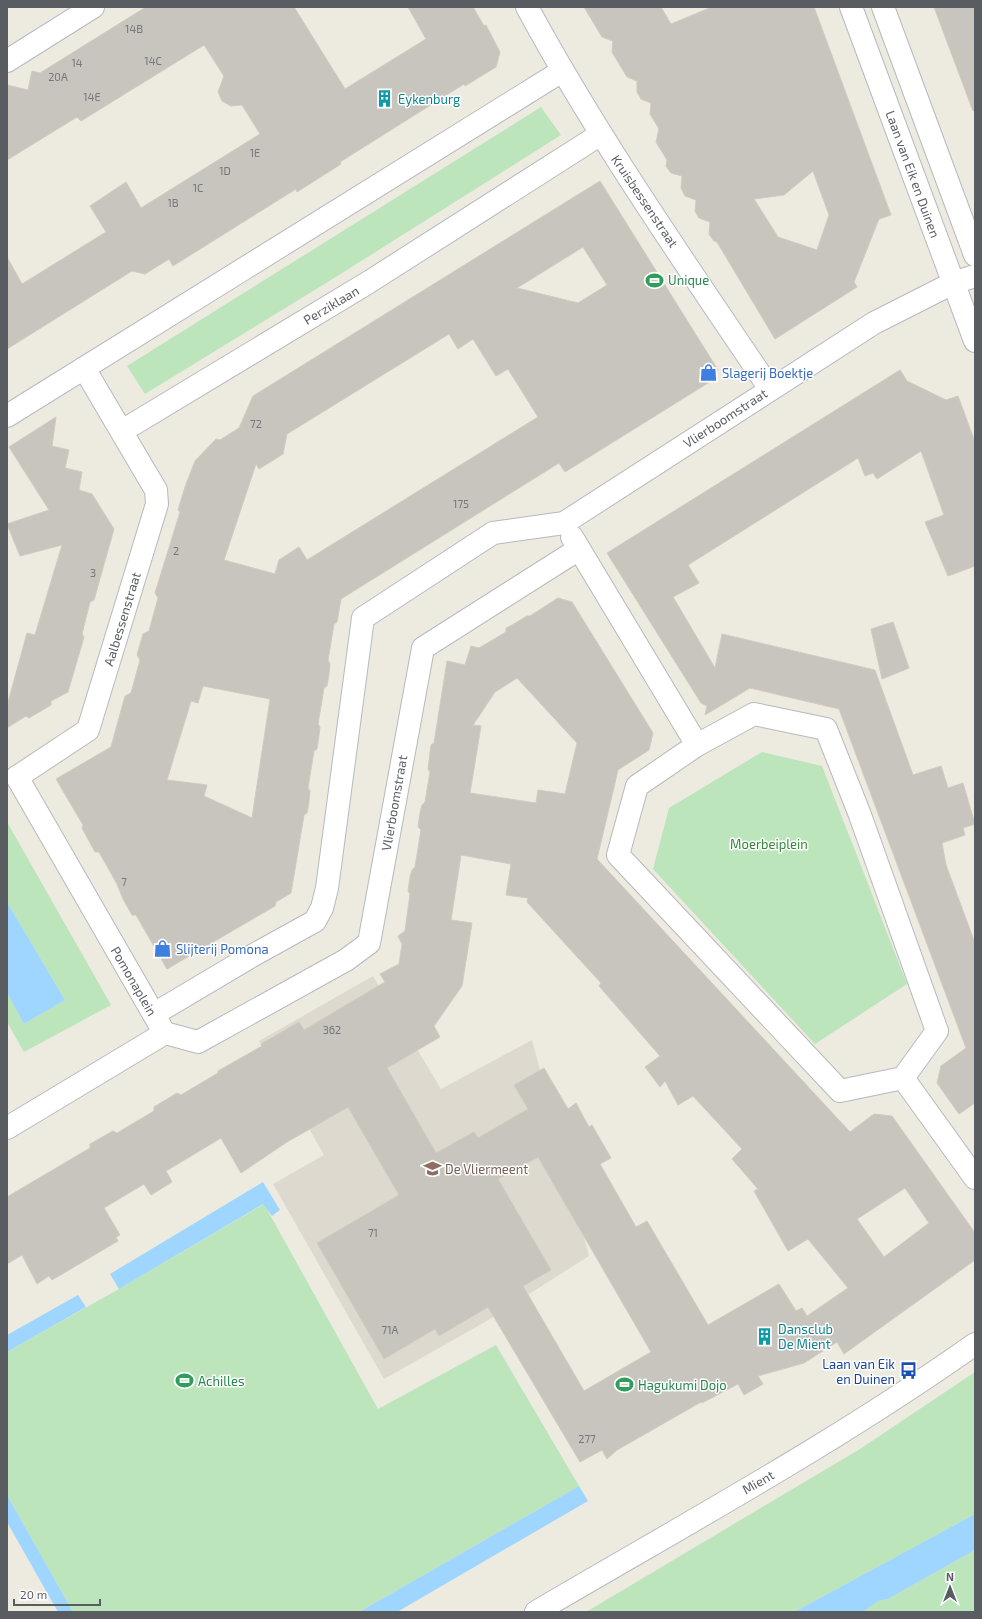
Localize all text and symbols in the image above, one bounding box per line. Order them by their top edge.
house number: 14B [125,22,143,35]
house number: 14C [144,54,162,67]
house number: 14 [71,56,83,69]
house number: 20A [48,70,68,83]
building icon: Eykenburg [375,89,395,109]
house number: 14E [83,90,101,103]
place label: Eykenburg [398,91,460,107]
street label: Laan van Eik en Duinen [883,108,943,240]
house number: 1E [250,146,260,159]
street label: Kruisbessenstraat [608,152,682,250]
house number: 1D [219,164,231,177]
house number: 1C [193,181,203,194]
house number: 1B [167,196,179,209]
sports icon: Unique [645,270,665,290]
place label: Unique [668,272,709,288]
street label: Perziklaan [300,282,362,328]
shop icon: Slagerij Boektje [699,363,719,383]
place label: Slagerij Boektje [722,365,813,381]
street label: Vlierboomstraat [680,385,770,451]
house number: 72 [250,417,262,430]
house number: 175 [453,497,469,510]
house number: 2 [173,544,179,557]
house number: 3 [90,566,96,579]
street label: Aalbessenstraat [100,570,144,668]
street label: Vlierboomstraat [378,754,410,852]
park label: Moerbeiplein [730,836,808,852]
house number: 7 [121,875,127,888]
shop icon: Slijterij Pomona [153,939,173,959]
place label: Slijterij Pomona [176,941,269,957]
street label: Pomonaplein [108,943,160,1019]
house number: 362 [323,1023,341,1036]
school or university icon: De Vliermeent [422,1159,442,1179]
place label: De Vliermeent [445,1161,528,1177]
house number: 71 [368,1226,378,1239]
place label: Dansclub De Mient [778,1321,833,1352]
house number: 71A [382,1323,399,1336]
building icon: Dansclub De Mient [755,1326,775,1346]
place label: Laan van Eik en Duinen [822,1356,895,1387]
bus stop icon: Laan van Eik en Duinen [898,1361,918,1381]
sports icon: Achilles [175,1371,195,1391]
place label: Achilles [198,1373,245,1389]
sports icon: Hagukumi Dojo [615,1375,635,1395]
place label: Hagukumi Dojo [638,1377,727,1393]
house number: 277 [578,1432,596,1445]
street label: Mient [739,1467,777,1497]
north arrow [930,1567,970,1607]
text: N [946,1570,954,1583]
scale bar [14,1581,100,1607]
text: 20 m [20,1587,47,1601]

